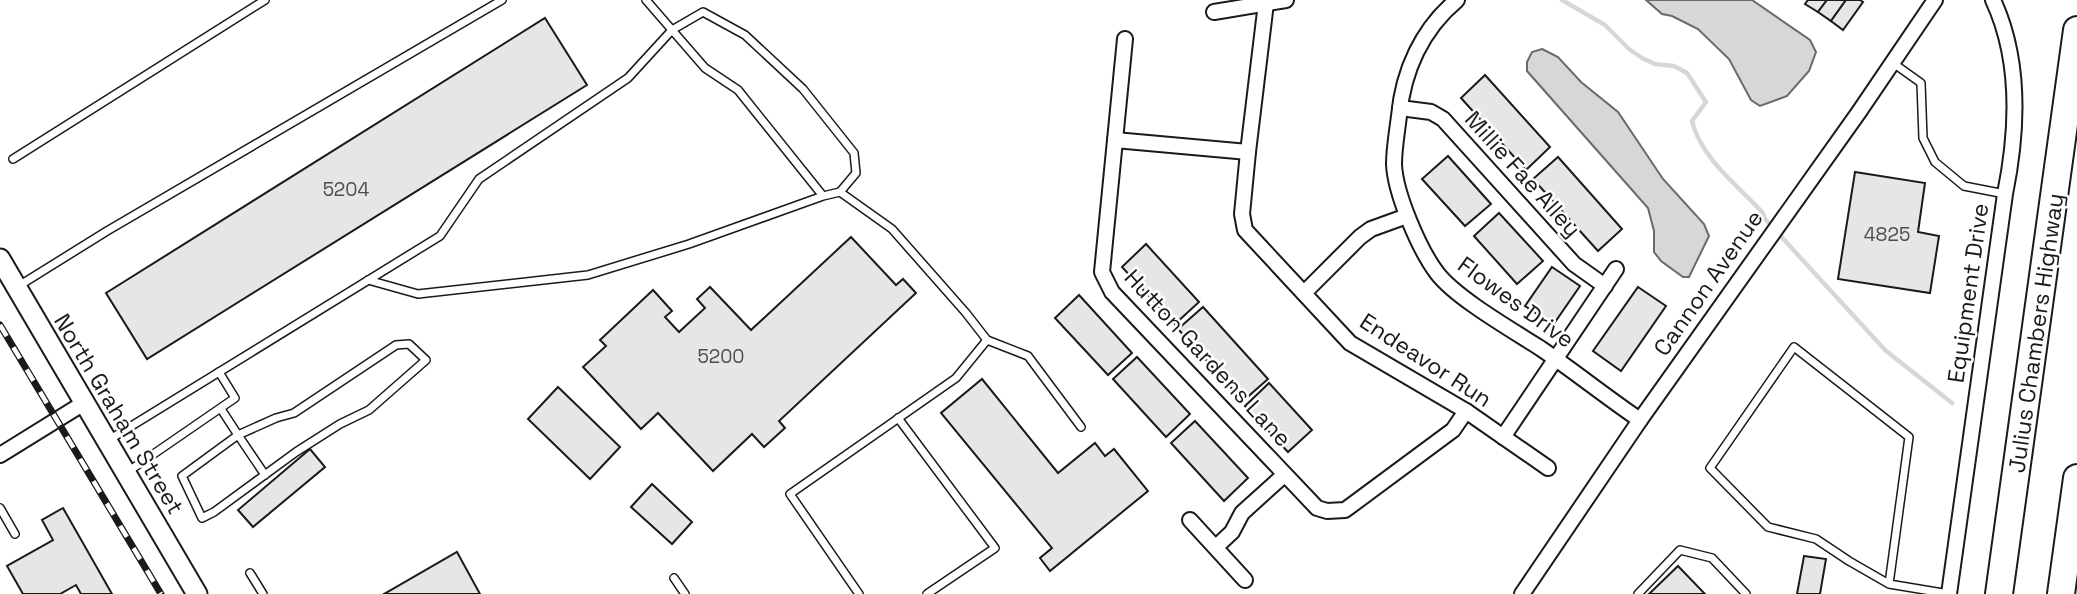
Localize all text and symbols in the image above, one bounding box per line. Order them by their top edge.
street label: Millie Fae Alley [1458,105,1588,243]
house number: 5204 [323,177,369,202]
street label: Julius Chambers Highway [2002,191,2070,475]
street label: Equipment Drive [1941,201,1995,385]
street label: Cannon Avenue [1647,204,1769,362]
house number: 4825 [1864,222,1910,247]
street label: Flowes Drive [1452,250,1580,354]
street label: Hutton Gardens Lane [1118,263,1298,453]
street label: Endeavor Run [1354,306,1498,414]
street label: North Graham Street [47,308,191,520]
house number: 5200 [697,344,745,369]

